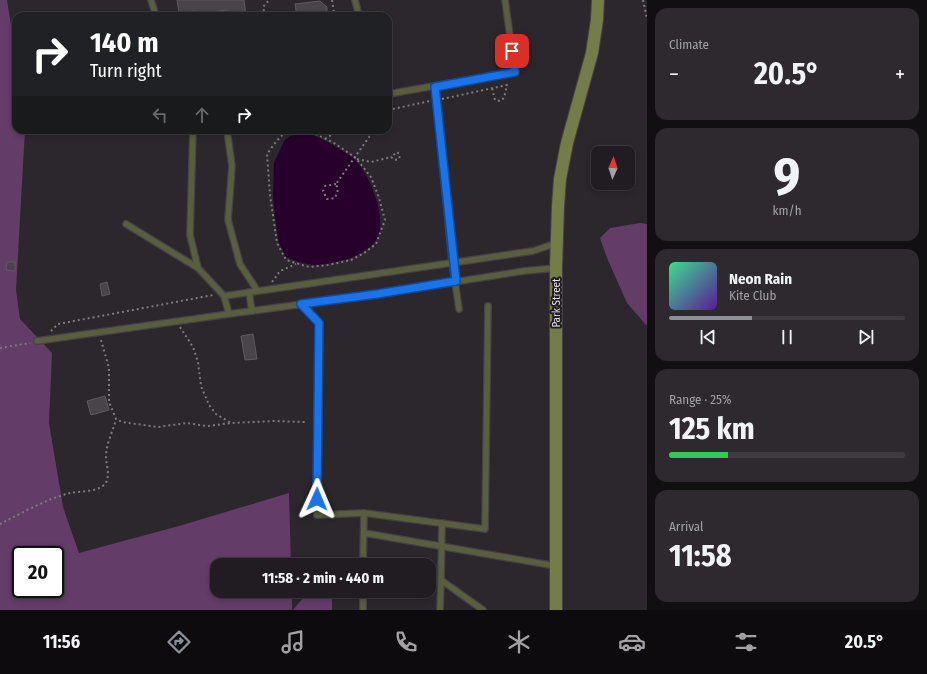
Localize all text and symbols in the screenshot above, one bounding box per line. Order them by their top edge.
text: 140 m [90,26,159,59]
icon: right [24,28,76,80]
pin [495,34,529,68]
text: Climate [669,37,709,52]
icon: arrive [501,40,523,62]
text: 20.5° [754,56,820,92]
text: Turn right [90,60,162,82]
text: − [669,61,679,88]
text: + [895,61,905,88]
icon: left [149,104,171,126]
icon: ahead [191,104,213,126]
icon: right [233,104,255,126]
text: 9 [774,145,800,208]
north arrow [591,146,635,190]
map controls [591,146,635,190]
text: km/h [773,203,802,218]
text: Neon Rain [729,270,792,288]
street label: Park Street [550,278,563,328]
text: Kite Club [729,288,776,303]
icon: previous [697,326,719,348]
icon: pause [776,326,798,348]
icon: next [855,326,877,348]
text: Range · 25% [669,392,732,407]
text: 125 km [669,411,755,447]
position arrow [296,478,338,520]
text: Arrival [669,519,703,534]
text: 11:58 [669,538,732,574]
speed limit sign: 20 [12,546,64,598]
text: 11:58 · 2 min · 440 m [262,569,384,587]
icon: directions [165,628,193,656]
icon: music [279,628,307,656]
icon: phone [392,628,420,656]
icon: climate [505,628,533,656]
icon: car [618,628,646,656]
icon: filters [732,628,760,656]
text: 11:56 [43,631,80,653]
text: 20.5° [845,631,884,653]

